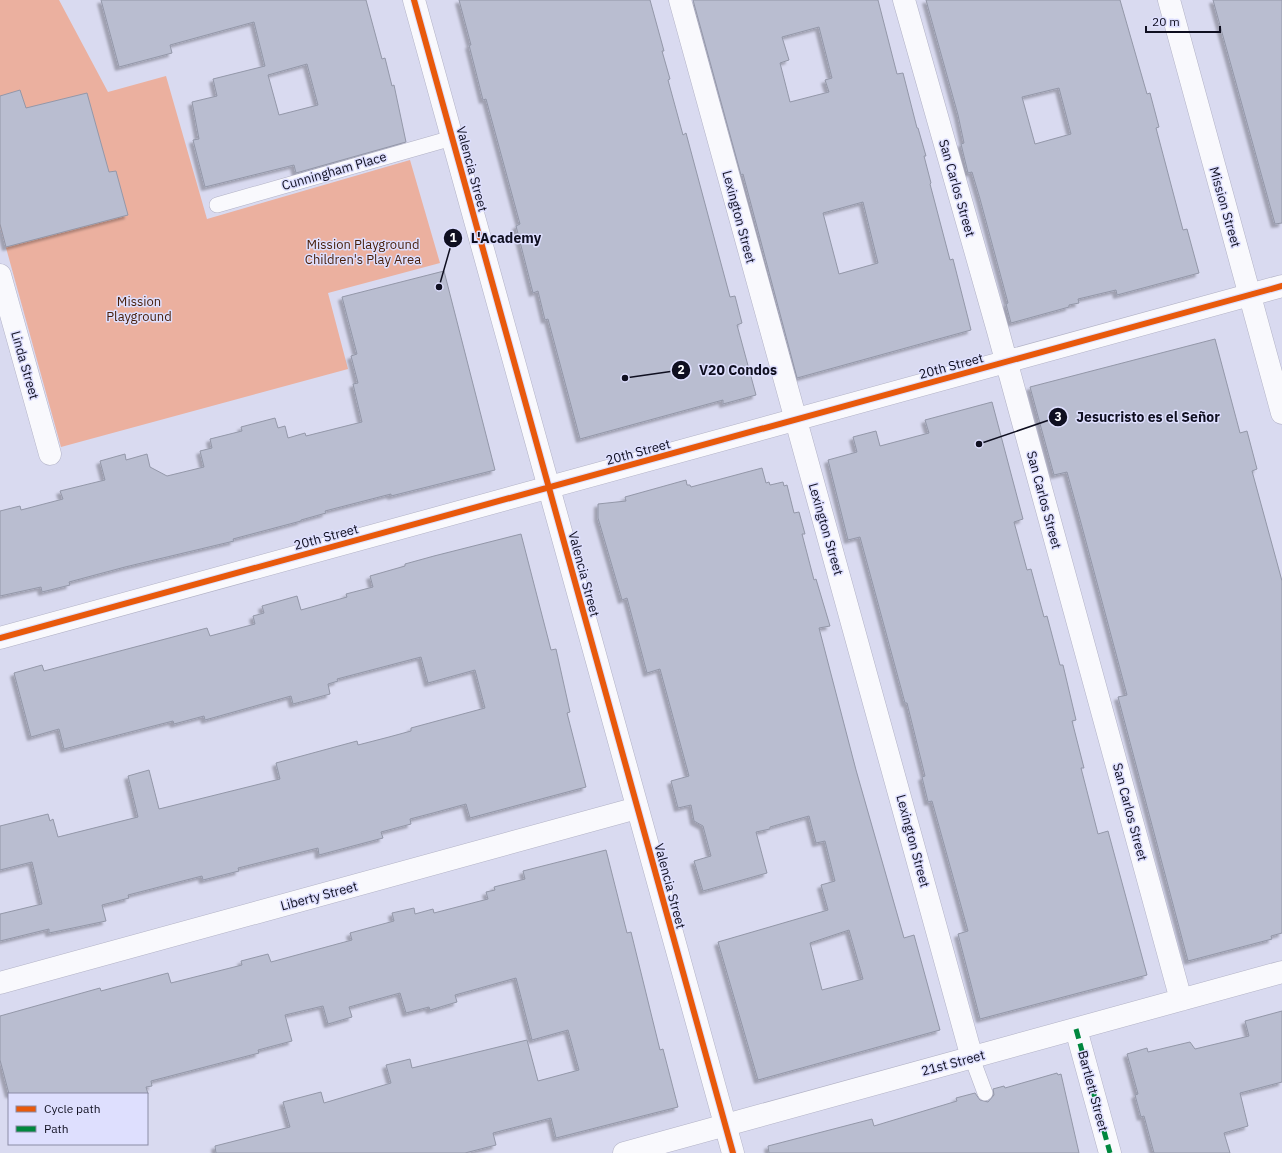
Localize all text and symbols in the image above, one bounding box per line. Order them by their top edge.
scale bar [1146,8,1220,34]
text: 20 m [1152,14,1180,29]
street label: Valencia Street [452,124,492,214]
street label: San Carlos Street [935,137,979,239]
street label: Cunningham Place [280,148,388,194]
street label: Mission Street [1205,165,1245,249]
street label: Lexington Street [718,169,760,265]
callout: L'Academy [443,225,549,251]
text: L'Academy [471,229,542,247]
text: 1 [449,230,457,245]
park label: Mission Playground Children's Play Area [305,236,421,268]
park label: Mission Playground [106,293,172,325]
street label: Linda Street [7,329,43,401]
street label: 20th Street [917,349,985,383]
callout: V20 Condos [671,357,785,383]
text: V20 Condos [699,361,777,379]
text: 2 [677,362,685,377]
callout: Jesucristo es el Señor [1048,404,1228,430]
text: Jesucristo es el Señor [1076,408,1220,426]
text: 3 [1054,409,1062,424]
street label: 20th Street [604,435,672,469]
street label: San Carlos Street [1023,449,1065,551]
street label: Lexington Street [805,481,847,577]
street label: 20th Street [292,520,360,554]
street label: Valencia Street [564,529,604,619]
street label: San Carlos Street [1109,761,1151,863]
street label: Lexington Street [892,793,934,889]
street label: Valencia Street [650,841,690,931]
street label: Liberty Street [279,878,359,914]
street label: 21st Street [919,1046,987,1080]
street label: Bartlett Street [1074,1049,1112,1133]
legend [8,1093,148,1145]
text: Cycle path [44,1101,101,1116]
text: Path [44,1121,69,1136]

